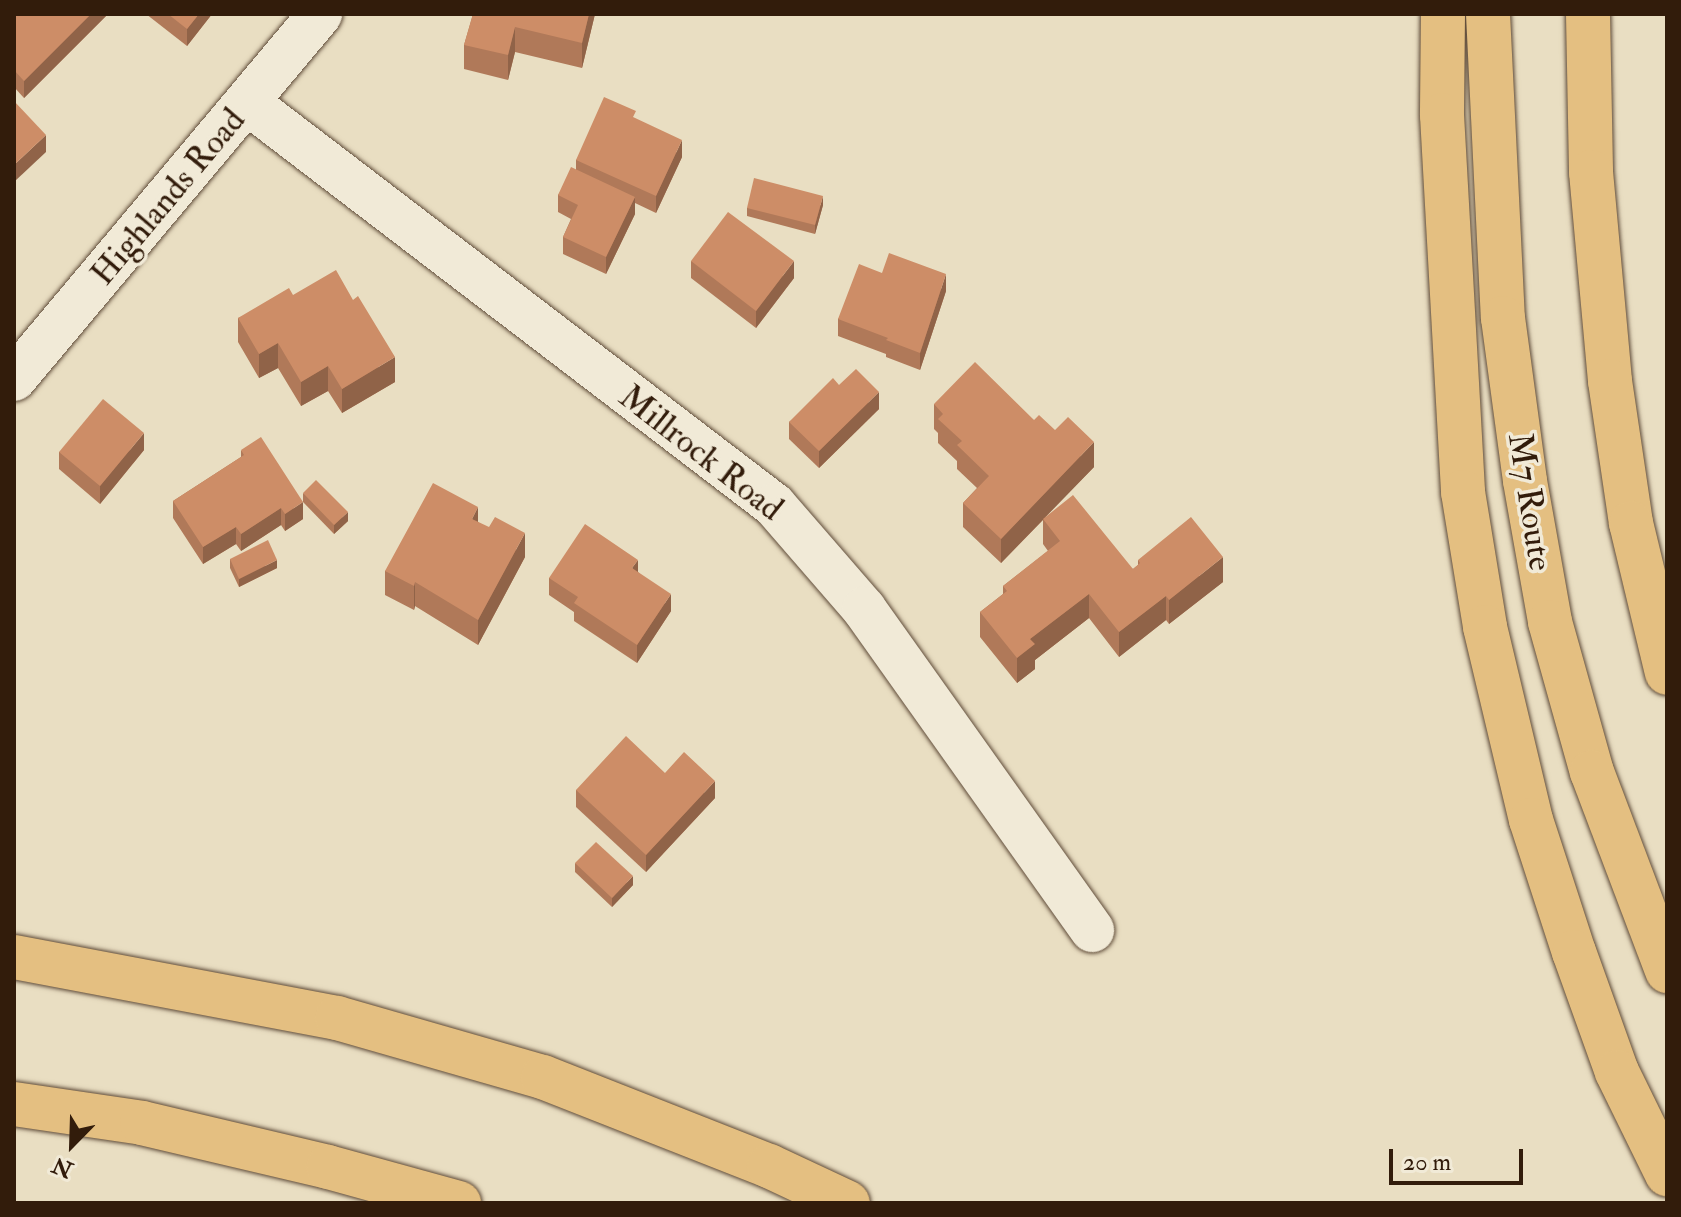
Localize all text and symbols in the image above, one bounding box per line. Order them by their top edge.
street label: Highlands Road [82,100,254,294]
street label: Millrock Road [611,376,791,530]
street label: M7 Route [1499,430,1561,574]
north arrow [32,1105,112,1185]
scale bar [1393,1133,1527,1183]
text: 20 m [1403,1147,1451,1178]
text: N [48,1150,77,1184]

